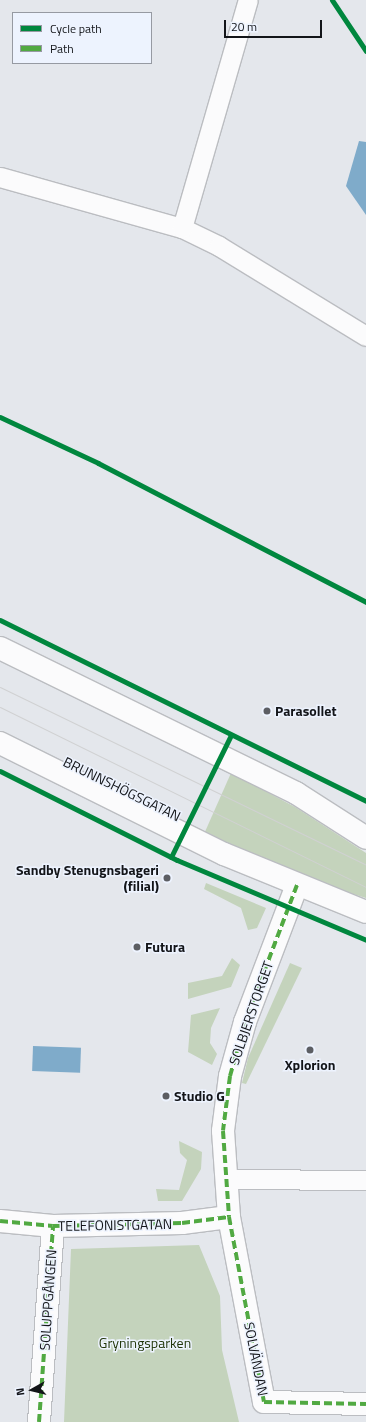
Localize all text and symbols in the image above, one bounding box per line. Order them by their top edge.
legend [12,12,152,64]
scale bar [226,12,324,38]
text: 20 m [231,17,257,36]
text: Cycle path [50,19,102,38]
text: Path [50,39,74,58]
place label: Parasollet [275,703,337,719]
marker: Parasollet [262,706,272,716]
street label: BRUNNSHÖGSGATAN [61,753,183,825]
place label: Sandby Stenugnsbageri (filial) [16,862,159,894]
marker: Sandby Stenugnsbageri (filial) [162,873,172,883]
place label: Futura [145,939,185,955]
marker: Futura [132,942,142,952]
street label: SOLBJERSTORGET [225,959,277,1067]
marker: Xplorion [305,1045,315,1055]
place label: Xplorion [285,1057,335,1073]
place label: Studio G [174,1088,225,1104]
marker: Studio G [161,1091,171,1101]
street label: TELEFONISTGATAN [58,1216,172,1234]
street label: SOLUPPGÅNGEN [36,1249,60,1351]
street label: SOLVÄNDAN [241,1321,271,1397]
park label: Gryningsparken [99,1335,191,1351]
north arrow [12,1370,52,1410]
text: N [12,1387,29,1397]

